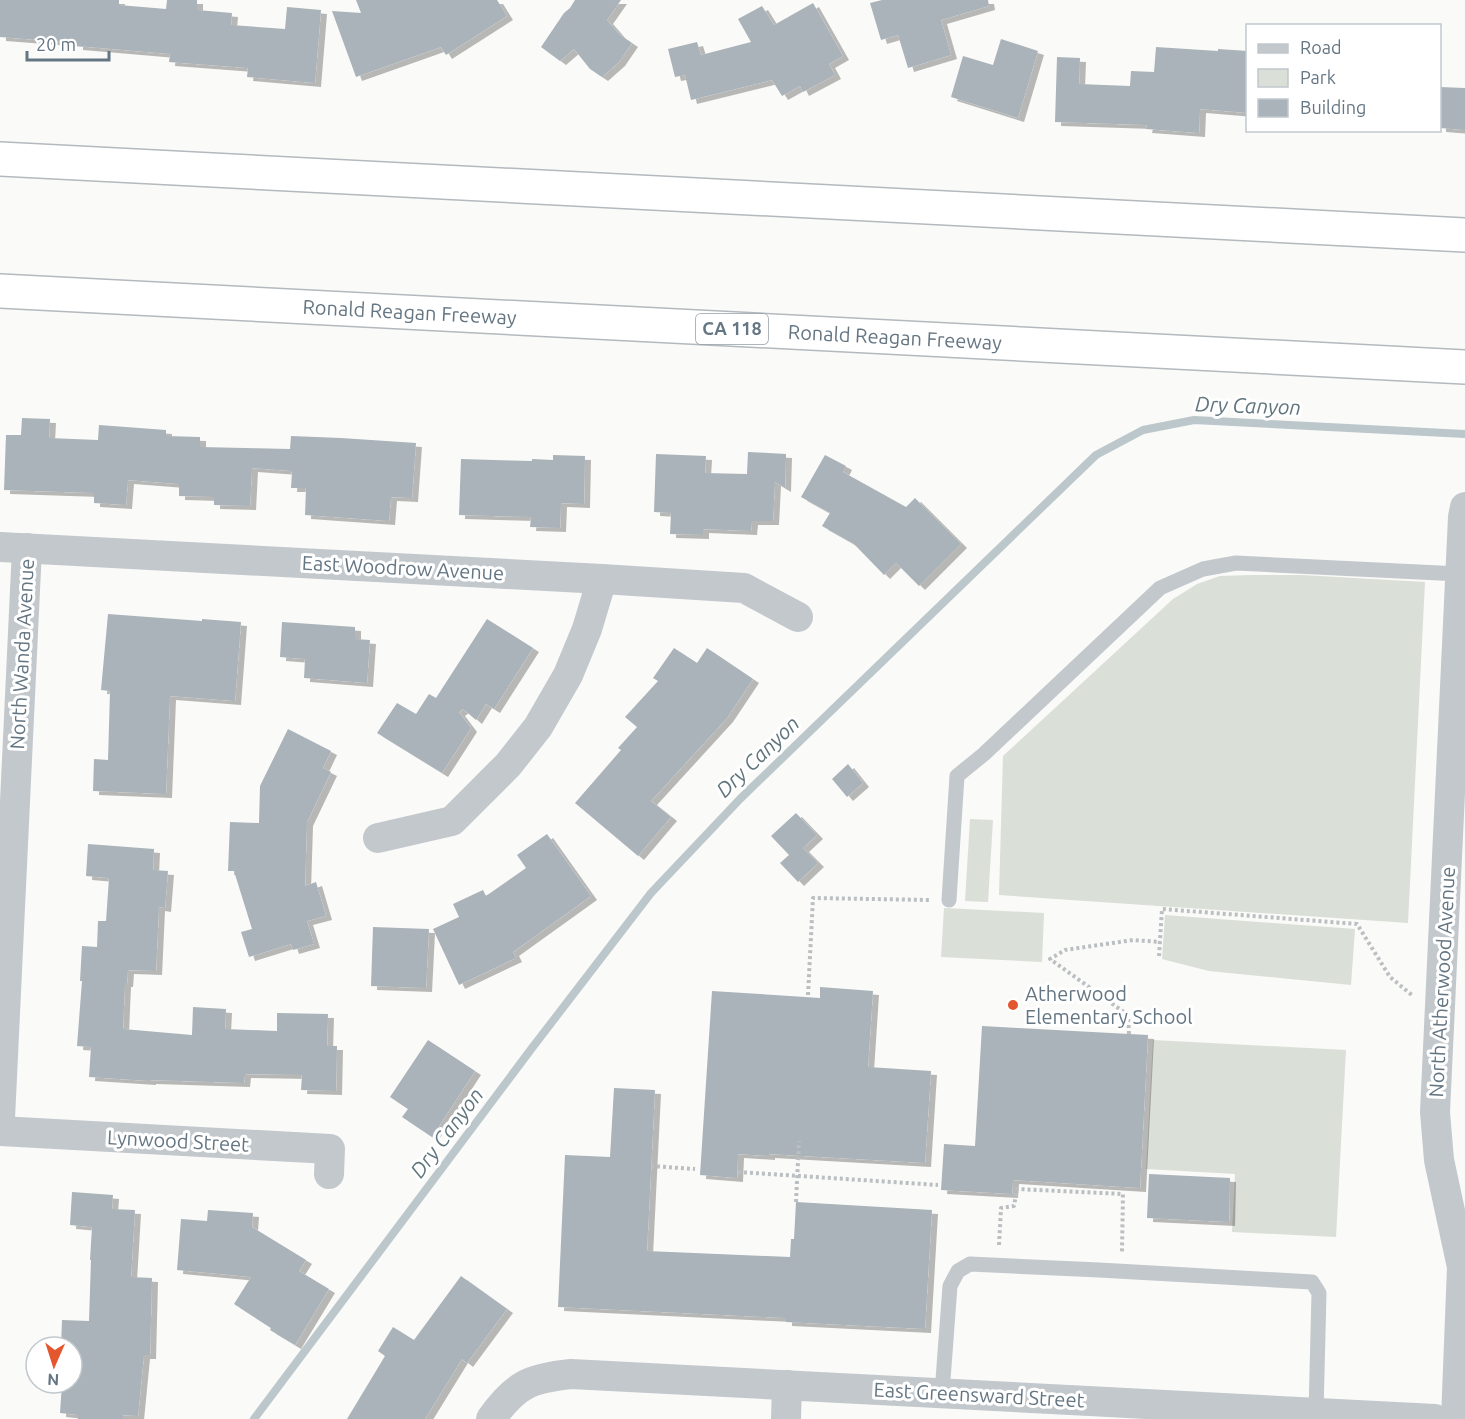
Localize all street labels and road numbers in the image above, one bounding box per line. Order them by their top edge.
street label: Ronald Reagan Freeway [302,295,517,329]
road number: CA 118 [696,314,768,344]
street label: Ronald Reagan Freeway [787,320,1003,354]
street label: East Woodrow Avenue [301,551,505,584]
street label: North Wanda Avenue [5,558,38,750]
street label: North Atherwood Avenue [1424,866,1459,1098]
street label: Lynwood Street [107,1125,250,1156]
street label: East Greensward Street [873,1377,1085,1412]

